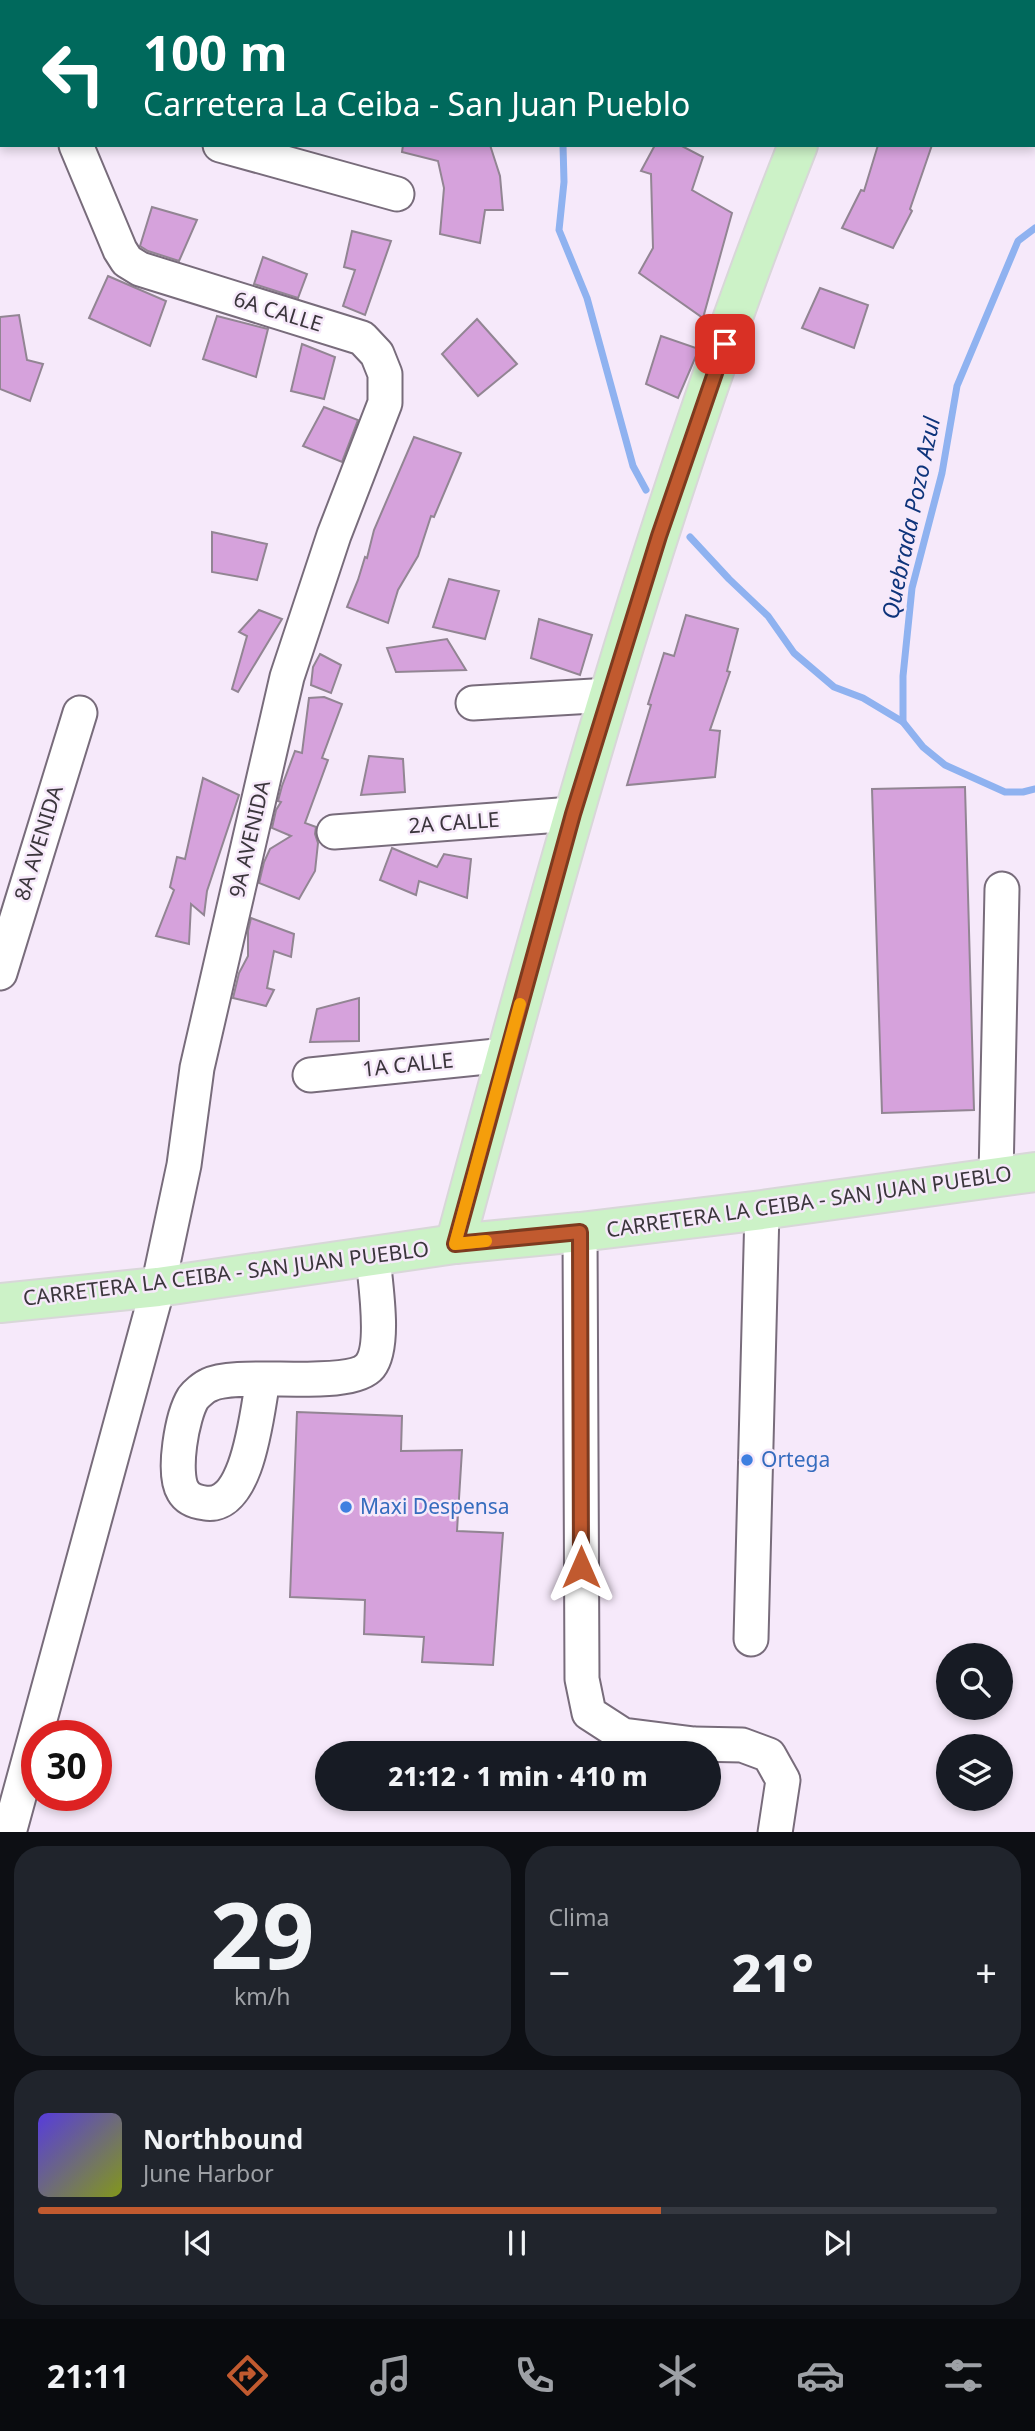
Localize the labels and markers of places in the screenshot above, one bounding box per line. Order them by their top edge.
pin [695,314,755,374]
place label: Ortega [761,1445,830,1473]
marker: Ortega [739,1452,755,1468]
place label: Maxi Despensa [360,1492,510,1520]
marker: Maxi Despensa [338,1499,354,1515]

